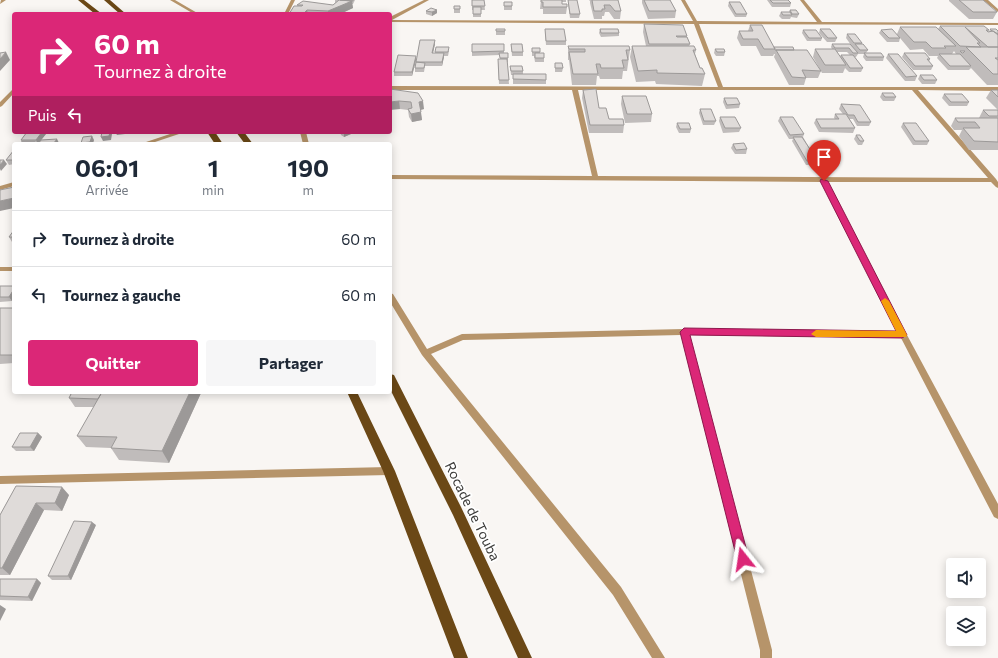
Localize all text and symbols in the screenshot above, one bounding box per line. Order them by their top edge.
text: 60 m [94,26,160,60]
icon: right [28,28,80,80]
text: Tournez à droite [94,60,227,82]
icon: left [64,104,86,126]
text: Puis [28,106,56,124]
pin [807,140,841,181]
icon: arrive [813,146,835,168]
text: 06:01 [75,153,139,182]
text: 1 [208,153,219,182]
text: 190 [287,153,329,182]
text: Arrivée [86,182,128,198]
text: min [202,182,224,198]
text: m [302,182,314,198]
icon: right [28,228,50,250]
text: Tournez à droite [62,230,174,248]
text: 60 m [341,230,376,248]
icon: left [28,284,50,306]
text: Tournez à gauche [62,286,181,304]
text: 60 m [341,286,376,304]
button: Quitter [28,340,198,386]
button: Partager [206,340,376,386]
street label: Rocade de Touba [442,459,504,563]
position arrow [722,538,764,580]
map controls [946,558,986,646]
button: sound [946,558,986,598]
button: layers [946,606,986,646]

